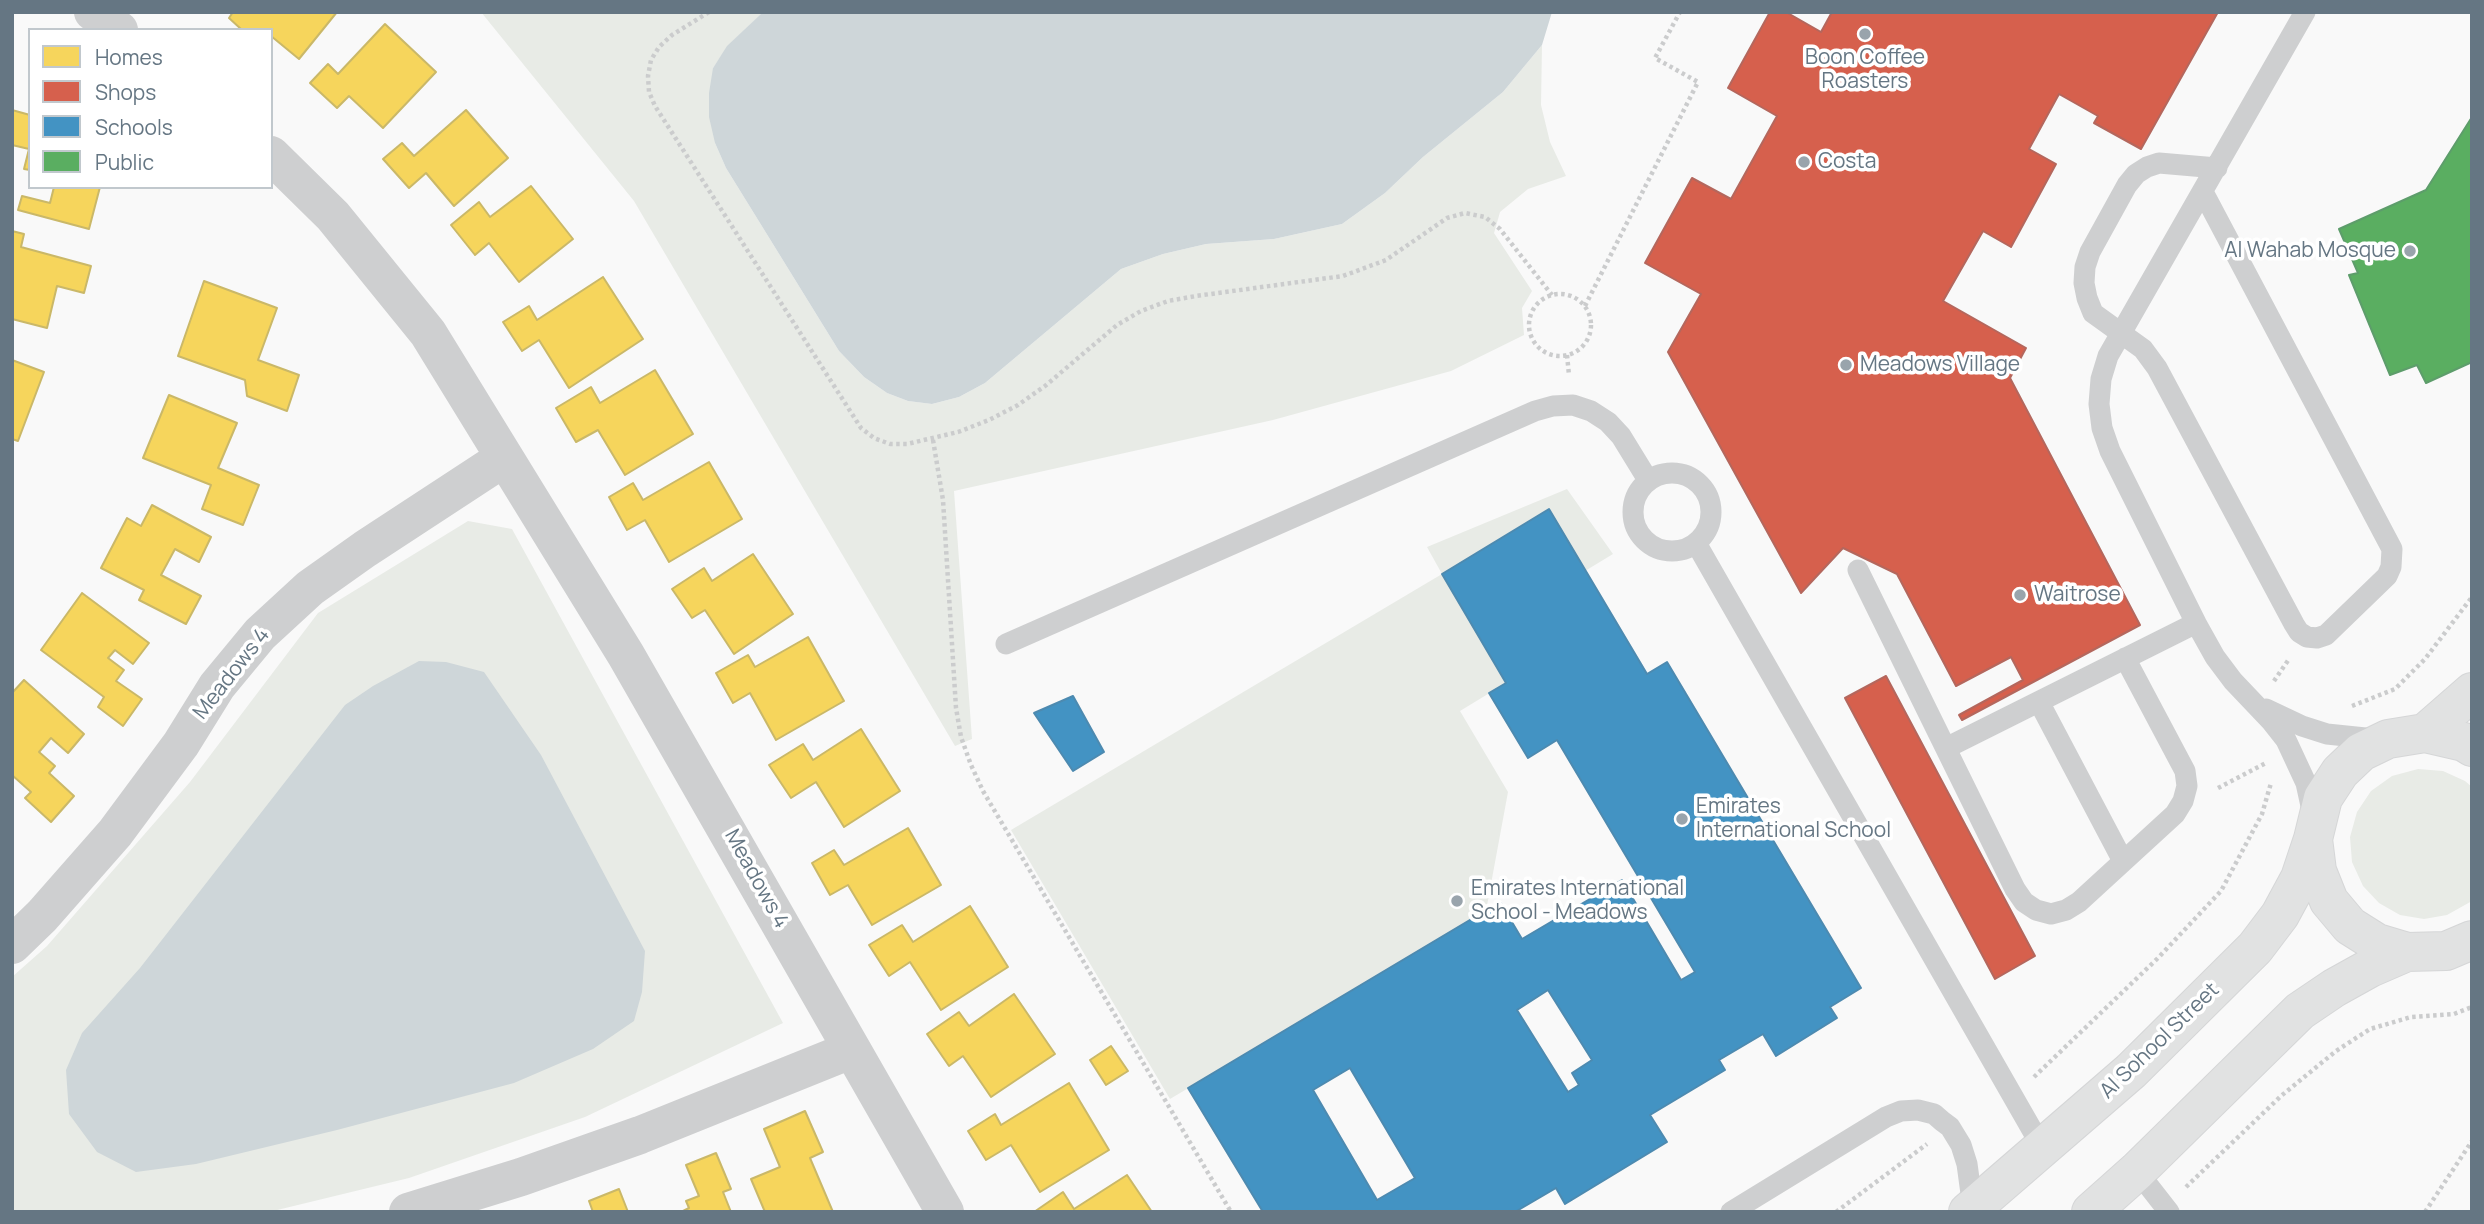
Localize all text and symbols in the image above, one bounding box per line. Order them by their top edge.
marker: Boon Coffee Roasters [1857,26,1873,42]
legend [28,28,273,189]
text: Homes [95,43,163,71]
place label: Boon Coffee Roasters [1805,45,1925,95]
text: Shops [95,78,156,106]
text: Schools [95,113,173,141]
text: Public [95,148,154,176]
place label: Costa [1818,149,1876,175]
marker: Costa [1796,154,1812,170]
place label: Al Wahab Mosque [2224,238,2396,264]
marker: Al Wahab Mosque [2402,243,2418,259]
place label: Meadows Village [1860,352,2020,378]
marker: Meadows Village [1838,357,1854,373]
place label: Waitrose [2034,582,2121,608]
marker: Waitrose [2012,587,2028,603]
street label: Meadows 4 [188,623,276,725]
place label: Emirates International School [1696,794,1891,844]
marker: Emirates International School [1674,811,1690,827]
street label: Meadows 4 [719,825,793,933]
place label: Emirates International School - Meadows [1471,876,1684,926]
marker: Emirates International School - Meadows [1449,893,1465,909]
street label: Al Sohool Street [2095,978,2225,1104]

